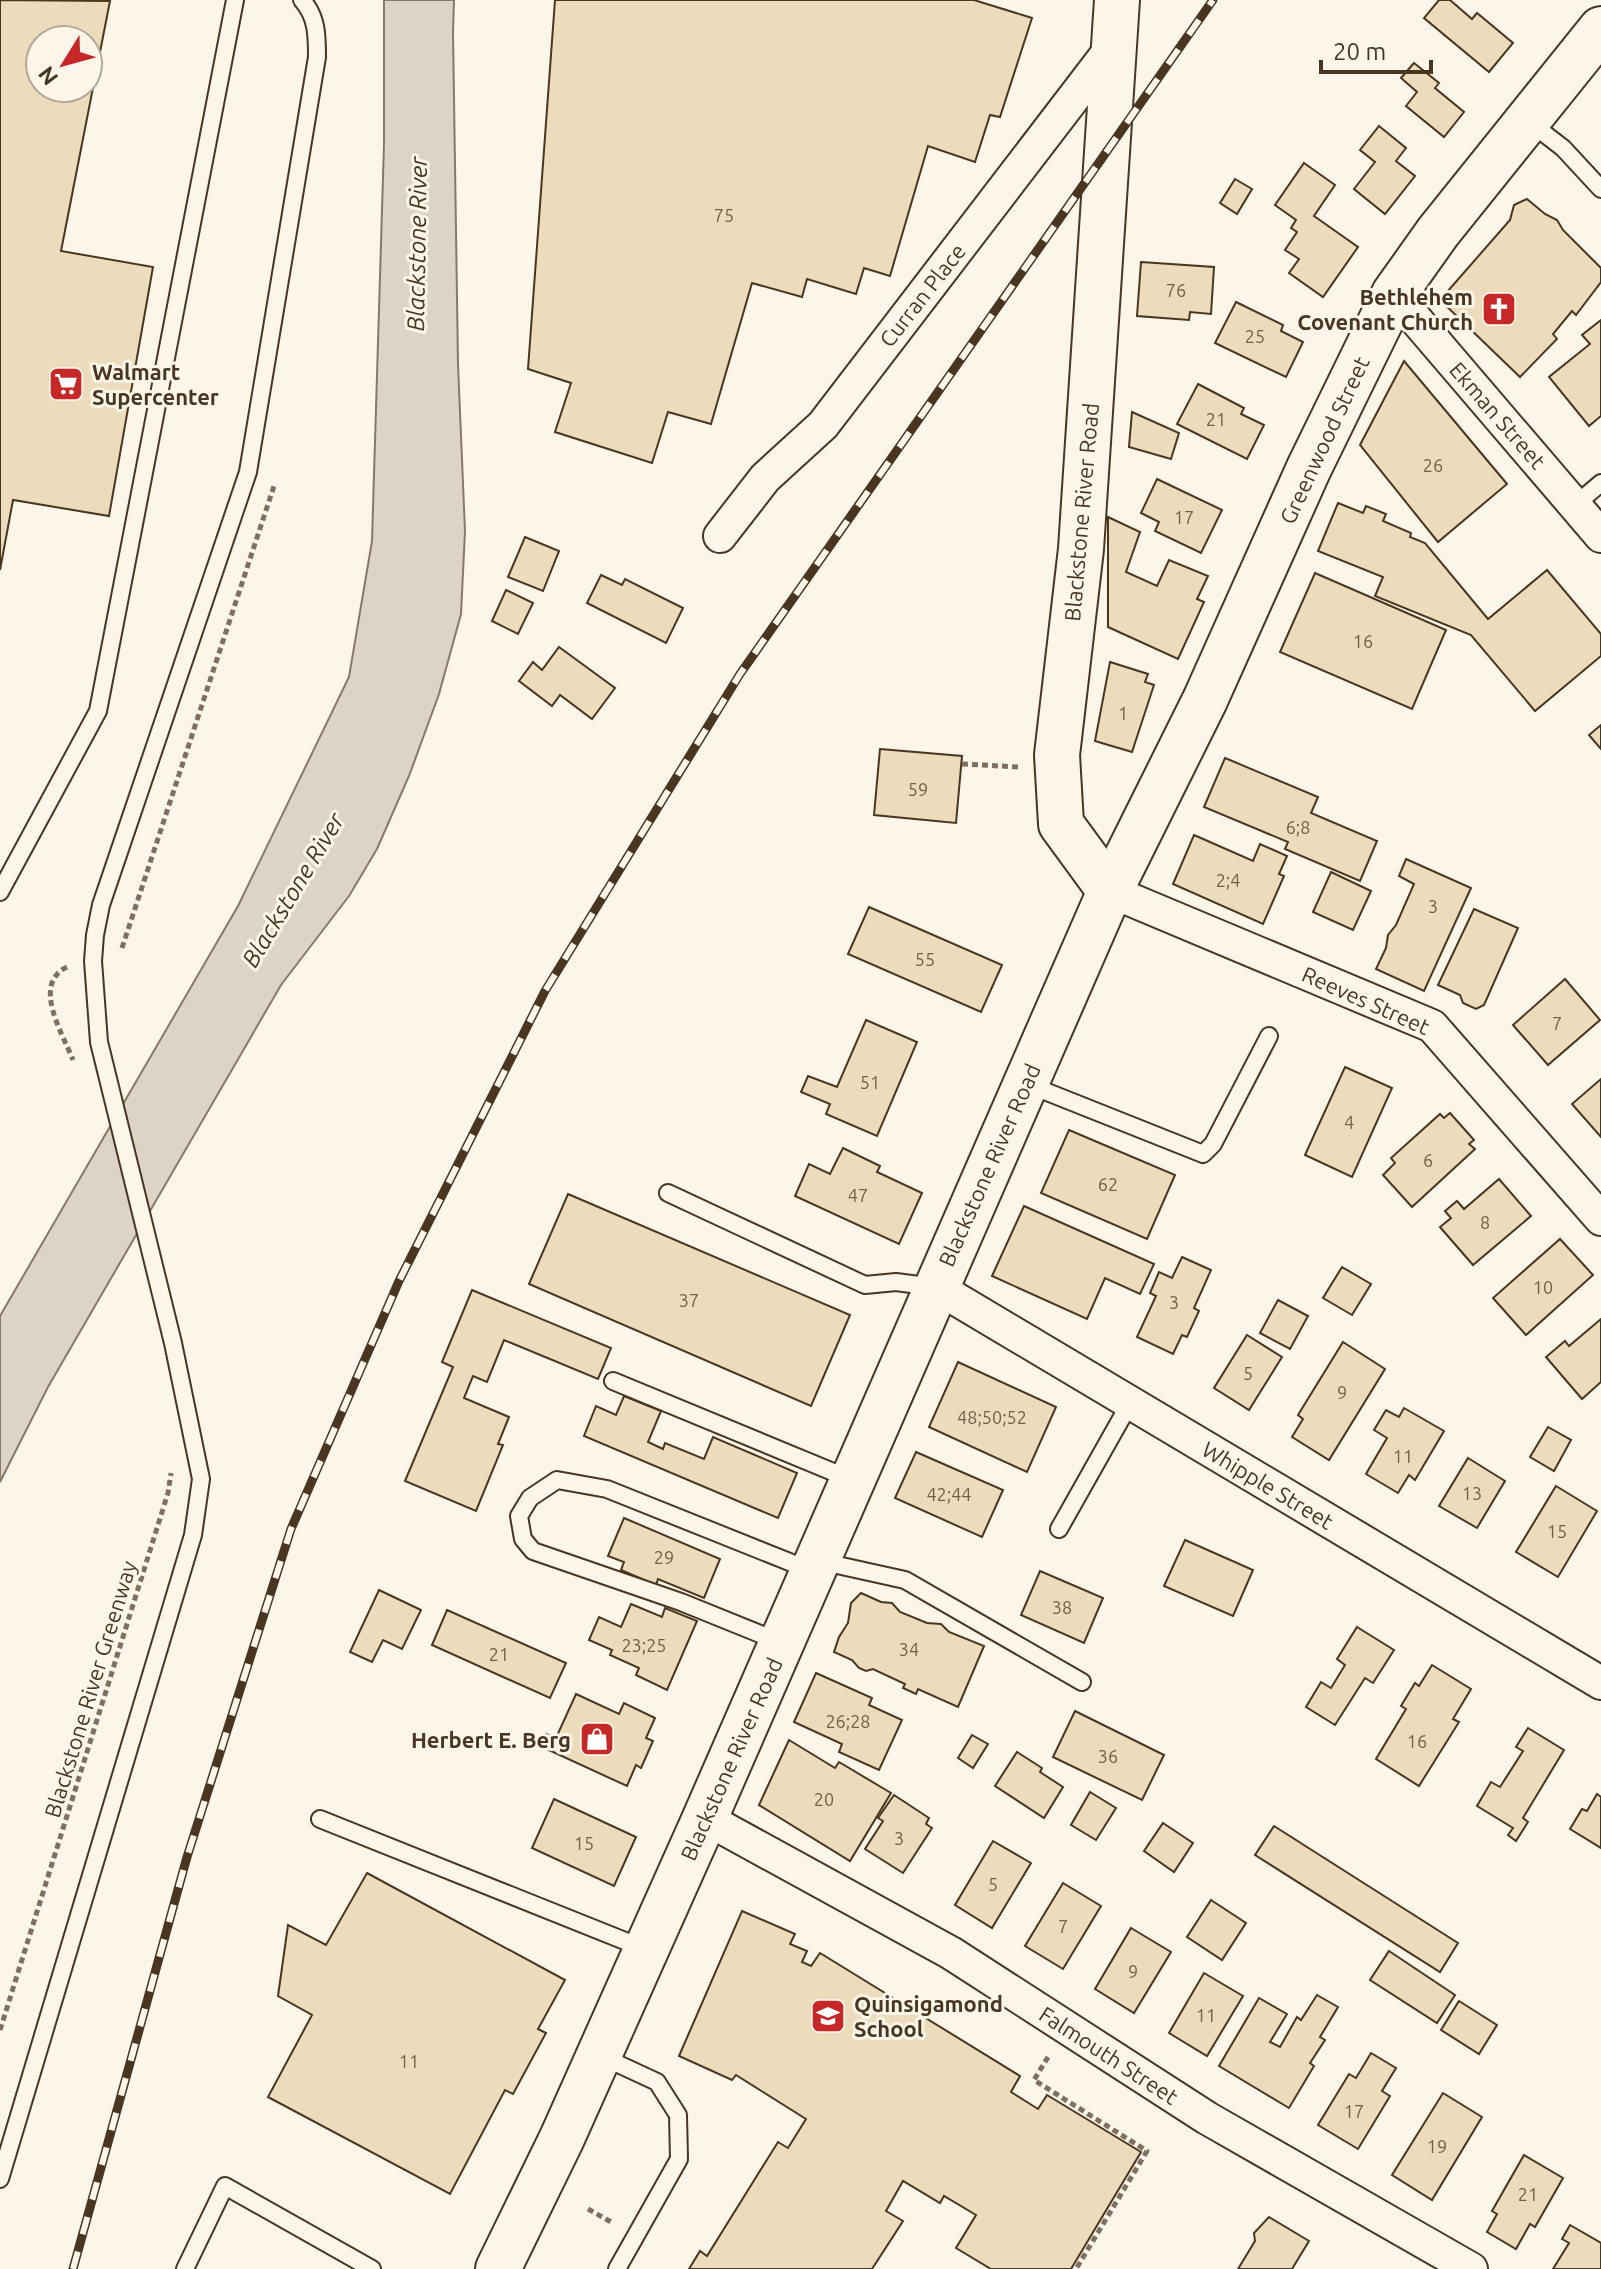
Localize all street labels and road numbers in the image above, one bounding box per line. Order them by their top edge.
street label: Curran Place [874,238,970,352]
street label: Greenwood Street [1274,352,1374,528]
street label: Ekman Street [1445,357,1551,474]
street label: Blackstone River Road [1059,402,1103,622]
street label: Reeves Street [1298,961,1434,1039]
street label: Blackstone River Road [933,1060,1045,1270]
street label: Whipple Street [1198,1436,1338,1534]
street label: Blackstone River Greenway [39,1557,141,1820]
street label: Blackstone River Road [675,1654,787,1864]
street label: Falmouth Street [1035,2001,1183,2109]

